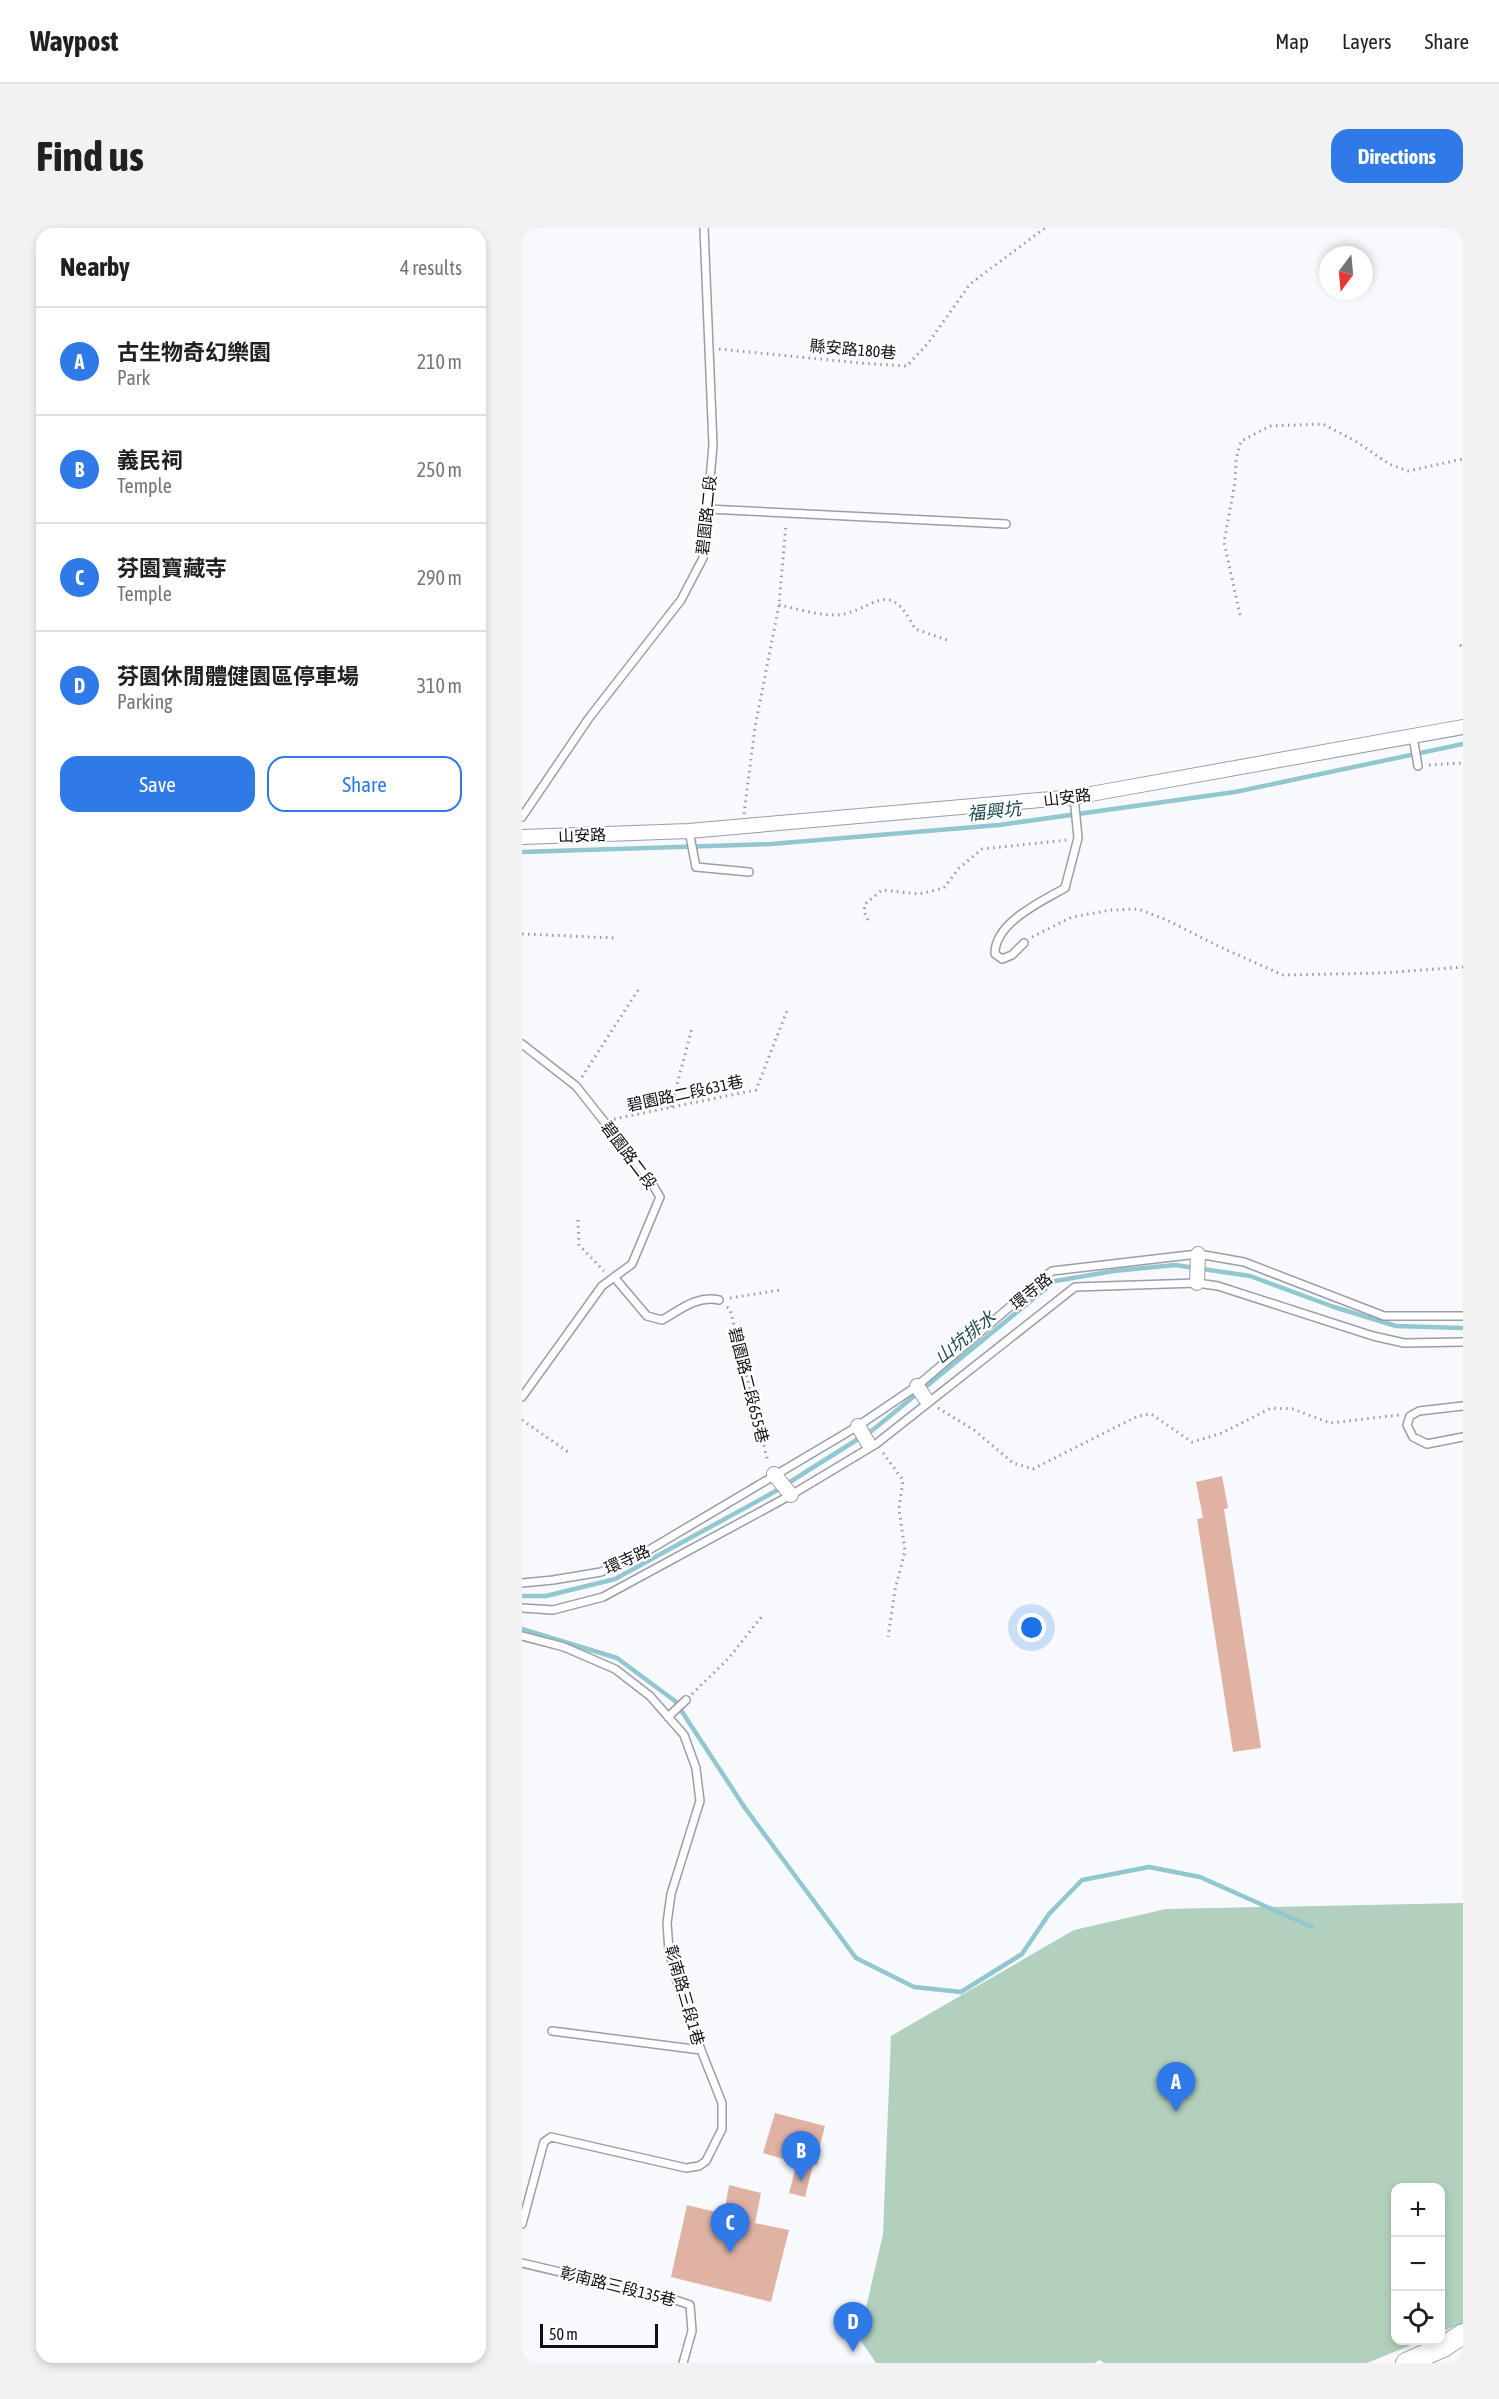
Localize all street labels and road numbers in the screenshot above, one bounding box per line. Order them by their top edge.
street label: 縣安路180巷 [809,336,897,362]
street label: 碧園路二段 [693,474,719,556]
street label: 山安路 [1042,785,1092,809]
street label: 山安路 [558,825,606,845]
street label: 碧園路二段631巷 [625,1072,745,1114]
street label: 碧園路二段 [598,1118,660,1192]
street label: 環寺路 [1007,1269,1055,1313]
street label: 碧園路二段655巷 [726,1325,772,1445]
street label: 環寺路 [601,1541,653,1577]
street label: 彰南路三段1巷 [662,1943,708,2047]
street label: 彰南路三段135巷 [558,2263,678,2309]

